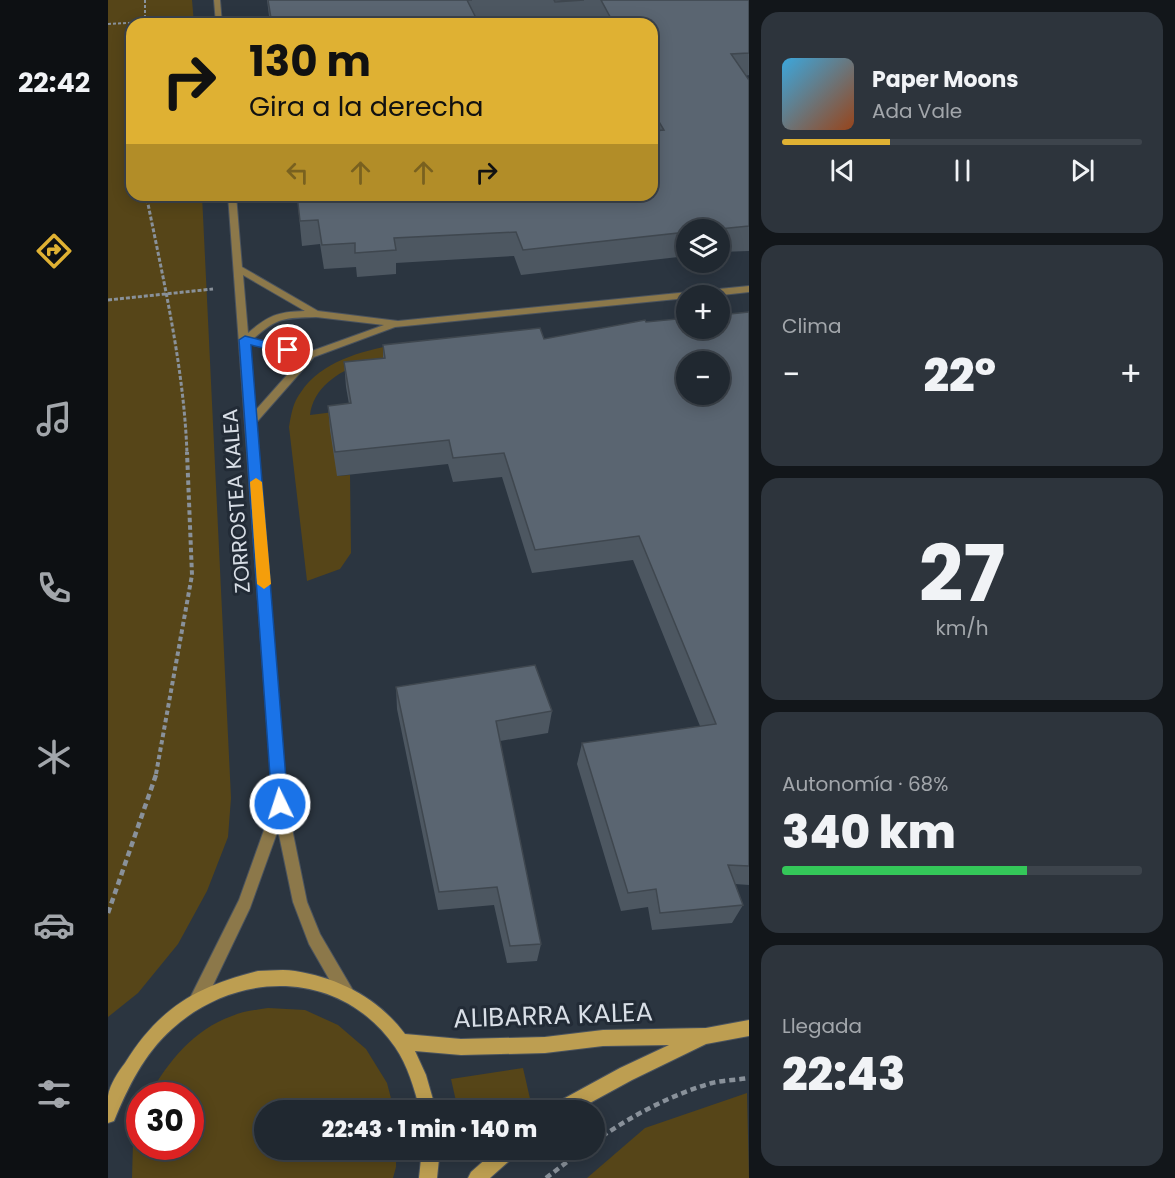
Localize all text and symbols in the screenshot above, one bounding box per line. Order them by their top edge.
text: 130 m [249,32,371,91]
icon: right [150,42,228,120]
text: 22:42 [18,64,90,101]
text: Paper Moons [872,64,1019,95]
text: Gira a la derecha [249,88,483,125]
text: Ada Vale [872,97,962,125]
icon: previous [826,154,859,187]
icon: pause [946,154,979,187]
icon: next [1066,154,1099,187]
icon: left [281,156,314,189]
icon: ahead [344,156,377,189]
icon: ahead [407,156,440,189]
icon: right [470,156,503,189]
map controls [676,219,730,405]
button: layers [676,219,730,273]
icon: directions [33,230,75,272]
button: + [676,285,730,339]
text: Clima [782,312,841,340]
pin [262,324,313,375]
icon: arrive [271,333,304,366]
text: 22° [923,344,996,407]
button: − [676,351,730,405]
text: − [782,351,800,398]
text: + [1119,351,1142,398]
icon: music [33,398,75,440]
street label: ZORROSTEA KALEA [215,408,257,594]
text: 27 [919,519,1005,628]
icon: phone [33,567,75,609]
text: km/h [935,614,989,642]
icon: climate [33,736,75,778]
text: Autonomía · 68% [782,770,948,798]
position arrow [248,772,312,836]
text: 340 km [782,801,956,864]
icon: car [33,904,75,946]
street label: ALIBARRA KALEA [452,994,654,1036]
text: Llegada [782,1012,862,1040]
text: 22:43 [782,1043,905,1106]
icon: filters [33,1073,75,1115]
speed limit sign: 30 [126,1082,204,1160]
text: 22:43 · 1 min · 140 m [322,1114,537,1145]

